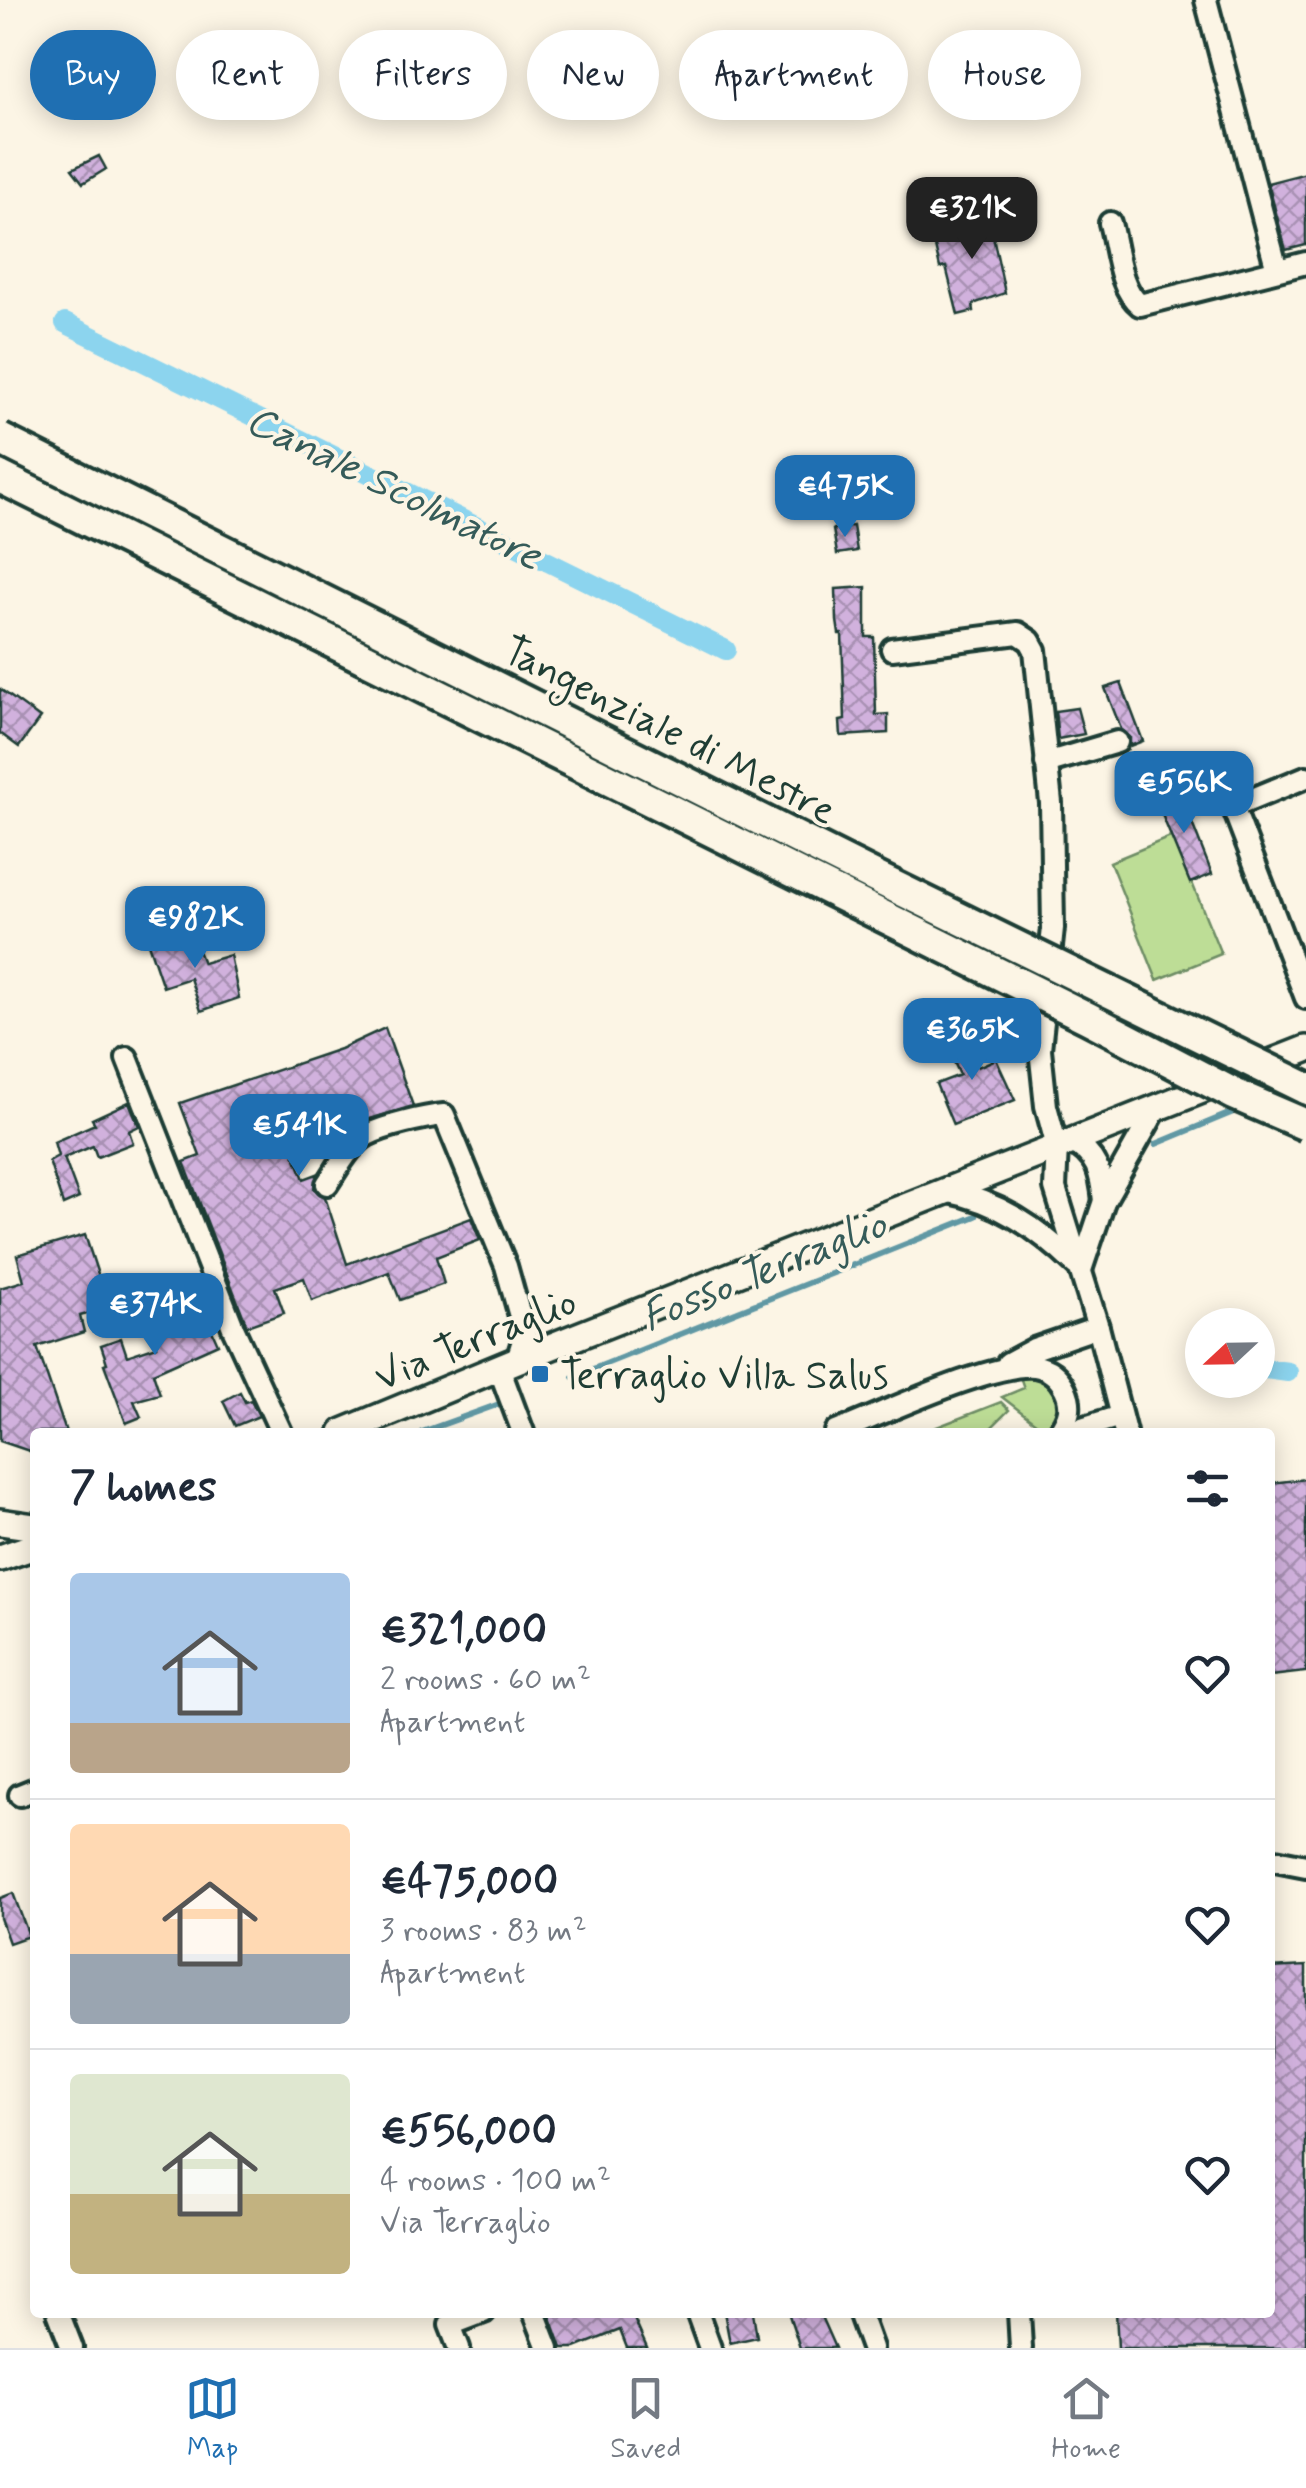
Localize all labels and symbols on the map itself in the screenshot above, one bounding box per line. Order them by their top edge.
pin: €321K [902,177,1042,262]
water label: Canale Scolmatore [236,394,552,585]
pin: €475K [775,455,915,540]
street label: Tangenziale di Mestre [492,625,844,841]
pin: €556K [1114,751,1254,836]
pin: €982K [125,886,265,971]
pin: €365K [902,998,1042,1083]
pin: €541K [229,1094,369,1179]
water label: Fosso Terraglio [634,1198,896,1346]
pin: €374K [85,1273,225,1358]
street label: Via Terraglio [367,1277,585,1405]
north arrow [1185,1308,1275,1398]
place label: Terraglio Villa Salus [560,1351,888,1403]
marker: Terraglio Villa Salus [529,1363,551,1385]

